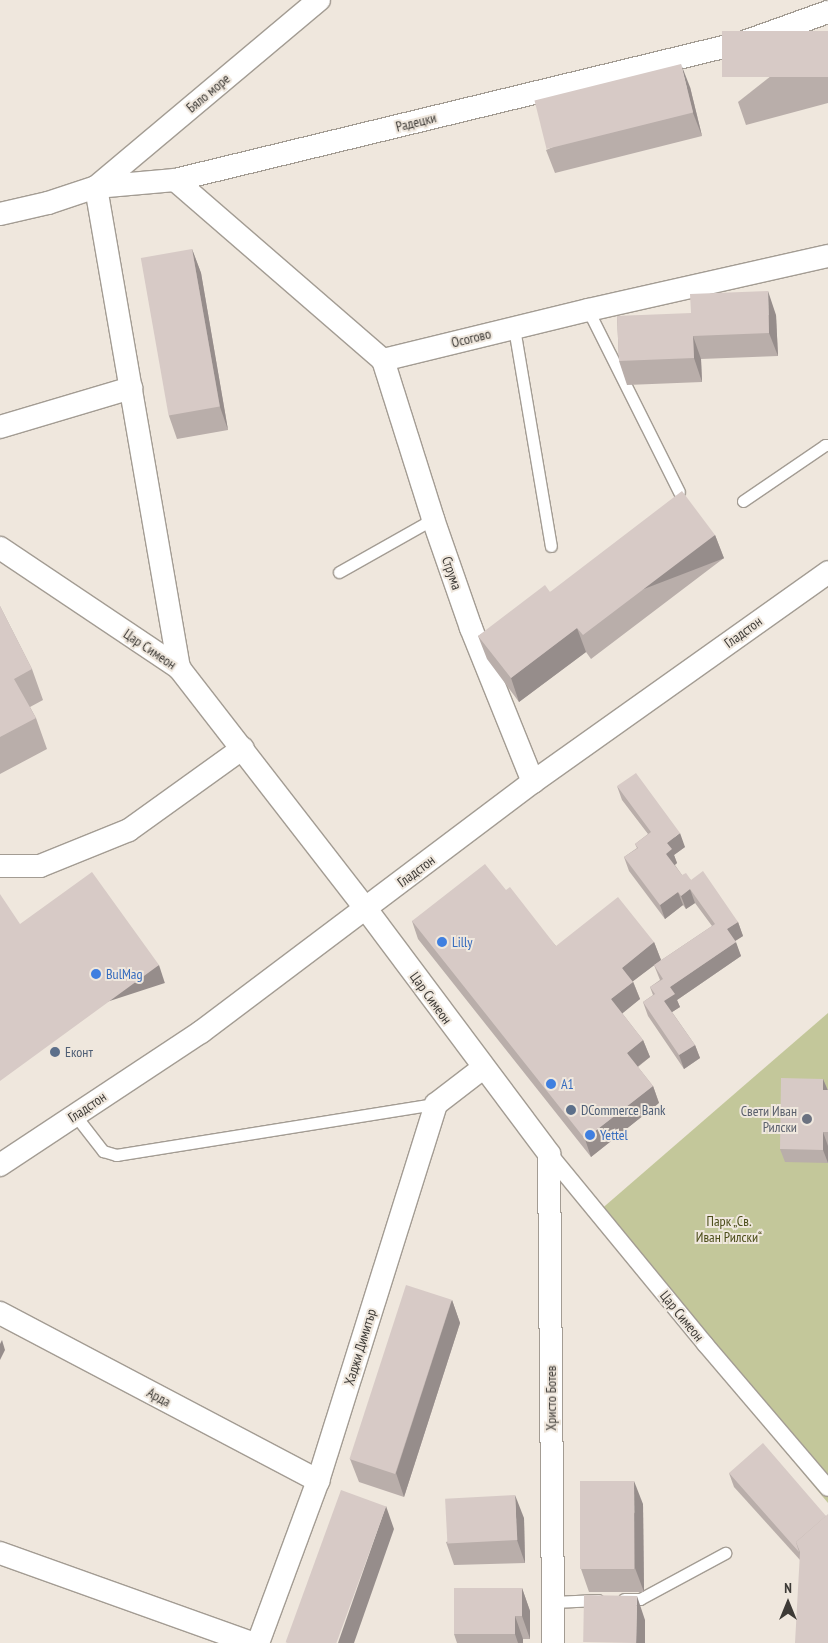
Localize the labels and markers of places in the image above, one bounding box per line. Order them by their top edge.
place label: Lilly [452,934,473,950]
marker: Lilly [436,936,448,948]
place label: BulMag [106,966,142,982]
marker: BulMag [90,968,102,980]
place label: Еконт [65,1044,93,1060]
marker: Еконт [49,1046,61,1058]
place label: A1 [561,1076,574,1092]
marker: A1 [545,1078,557,1090]
place label: DCommerce Bank [581,1102,666,1118]
place label: Свети Иван Рилски [741,1103,797,1136]
marker: DCommerce Bank [565,1104,577,1116]
marker: Свети Иван Рилски [801,1113,813,1125]
place label: Yettel [600,1127,628,1143]
marker: Yettel [584,1129,596,1141]

